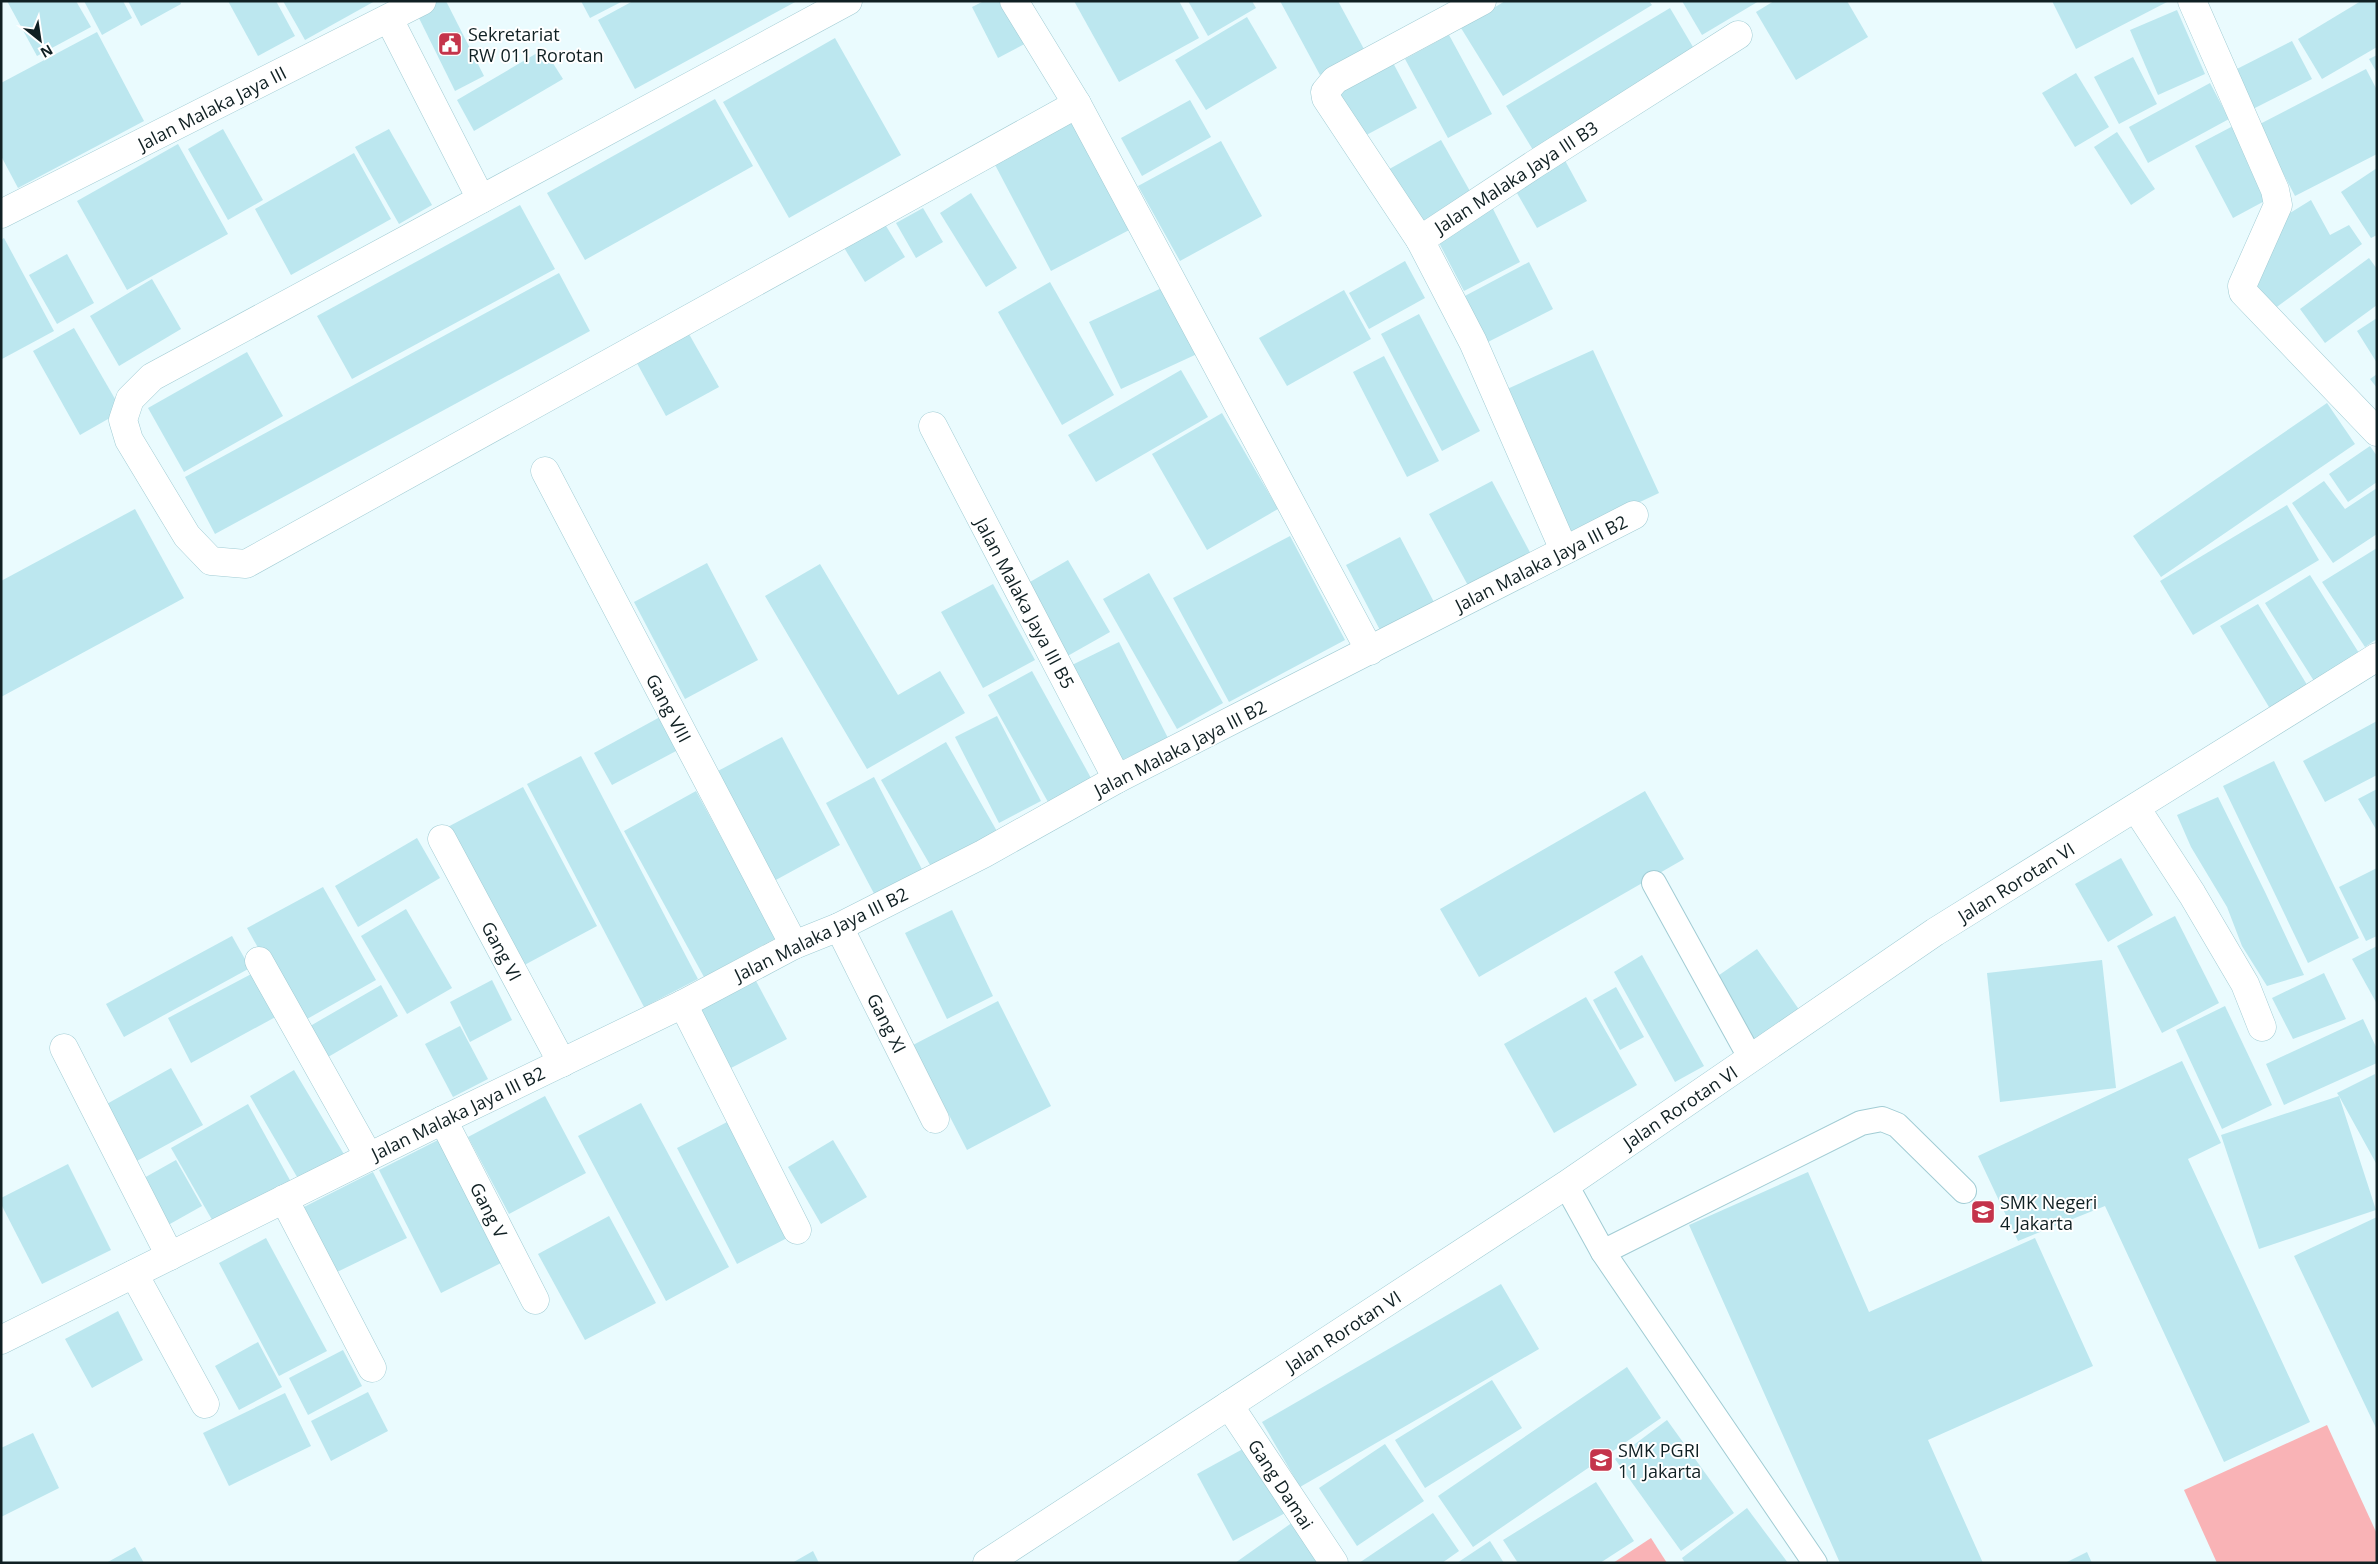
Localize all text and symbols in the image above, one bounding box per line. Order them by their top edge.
north arrow [15,15,65,65]
place label: Sekretariat RW 011 Rorotan [468,22,604,67]
public building icon: Sekretariat RW 011 Rorotan [437,31,463,57]
text: N [37,41,56,63]
street label: Jalan Malaka Jaya III [132,60,290,157]
street label: Jalan Malaka Jaya III B3 [1428,115,1602,240]
street label: Jalan Malaka Jaya III B2 [1449,509,1631,618]
street label: Jalan Malaka Jaya III B5 [969,512,1080,693]
street label: Gang VIII [641,670,697,746]
street label: Jalan Malaka Jaya III B2 [1088,694,1270,803]
street label: Jalan Rorotan VI [1951,837,2079,929]
street label: Jalan Malaka Jaya III B2 [728,882,912,987]
street label: Gang VI [476,917,528,985]
street label: Gang XI [862,989,912,1057]
street label: Jalan Rorotan VI [1616,1060,1742,1155]
street label: Jalan Malaka Jaya III B2 [365,1061,549,1166]
street label: Gang V [465,1178,513,1242]
place label: SMK Negeri 4 Jakarta [2000,1190,2097,1235]
school or university icon: SMK Negeri 4 Jakarta [1970,1199,1996,1225]
street label: Jalan Rorotan VI [1279,1285,1405,1378]
street label: Gang Damai [1243,1434,1319,1534]
place label: SMK PGRI 11 Jakarta [1618,1438,1701,1483]
school or university icon: SMK PGRI 11 Jakarta [1588,1447,1614,1473]

